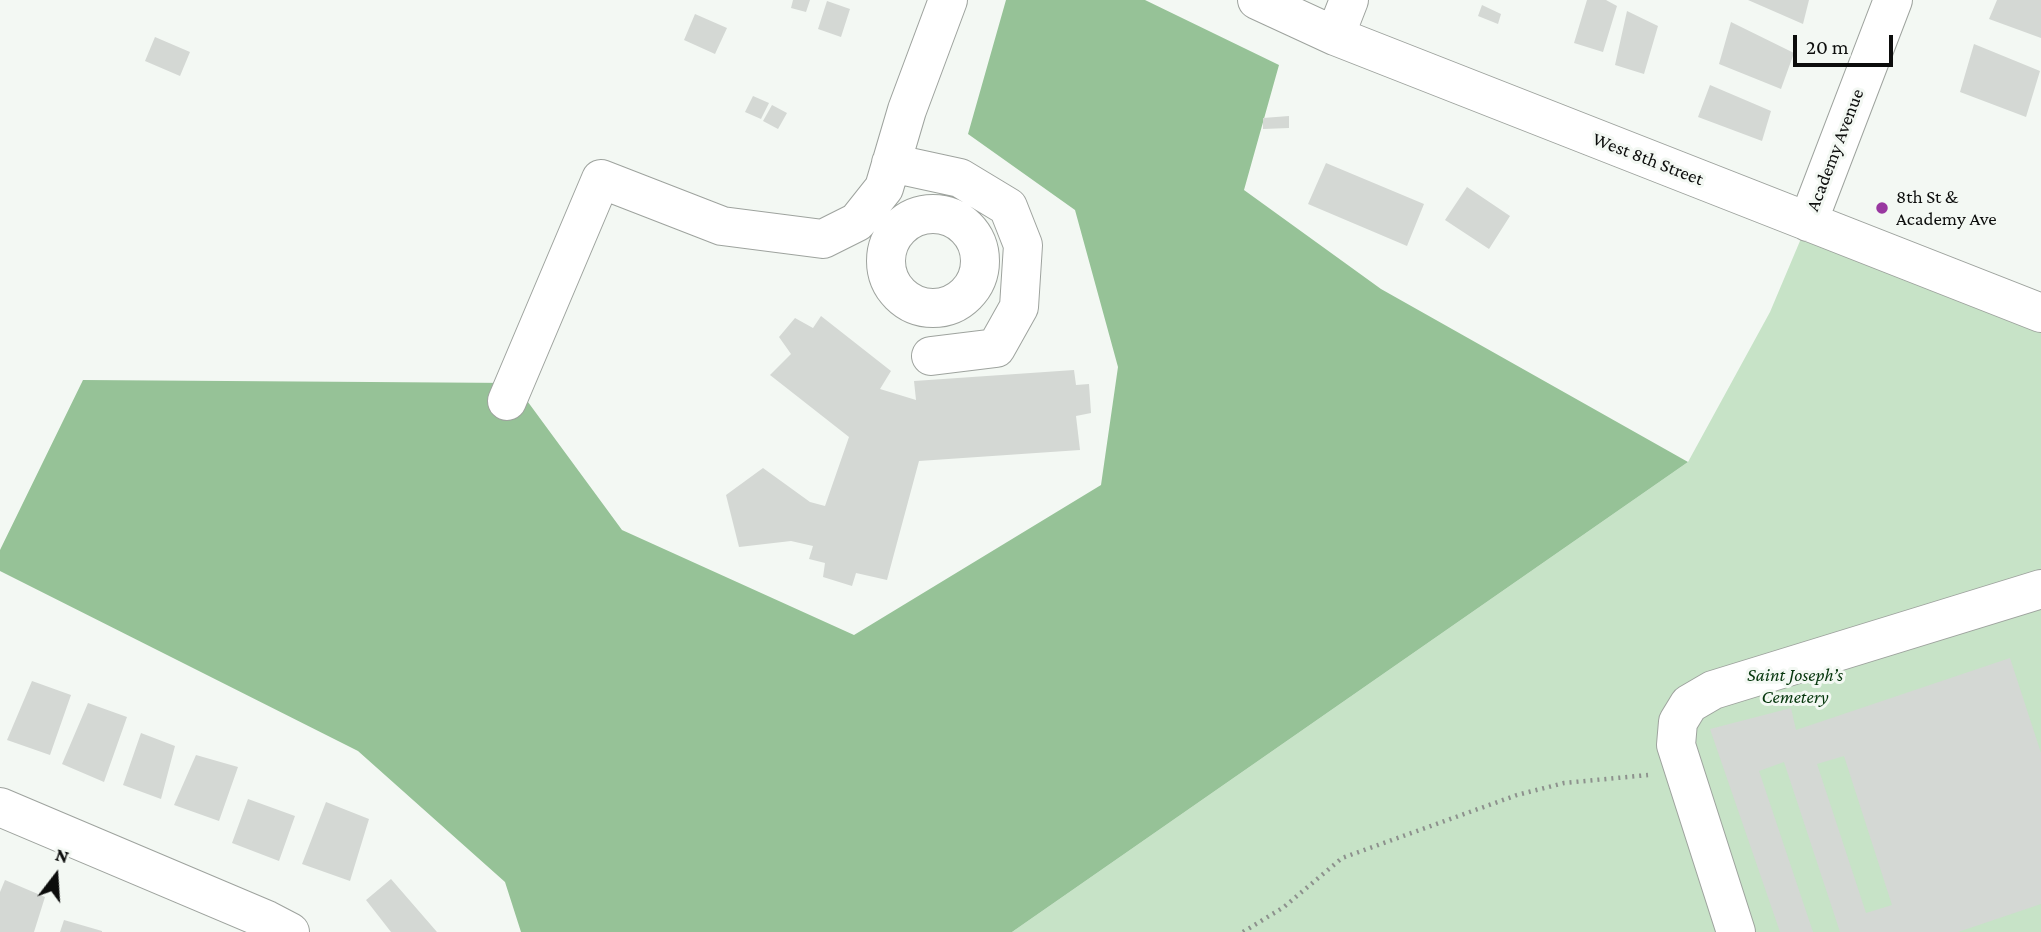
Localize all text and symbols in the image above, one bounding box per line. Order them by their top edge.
scale bar [1796,21,1896,65]
text: 20 m [1806,35,1849,59]
street label: Academy Avenue [1801,86,1869,214]
street label: West 8th Street [1589,127,1707,191]
place label: 8th St & Academy Ave [1896,186,1997,230]
marker: 8th St & Academy Ave [1874,200,1890,216]
park label: Saint Joseph’s Cemetery [1747,664,1843,708]
north arrow [21,841,91,911]
text: N [53,844,72,867]

